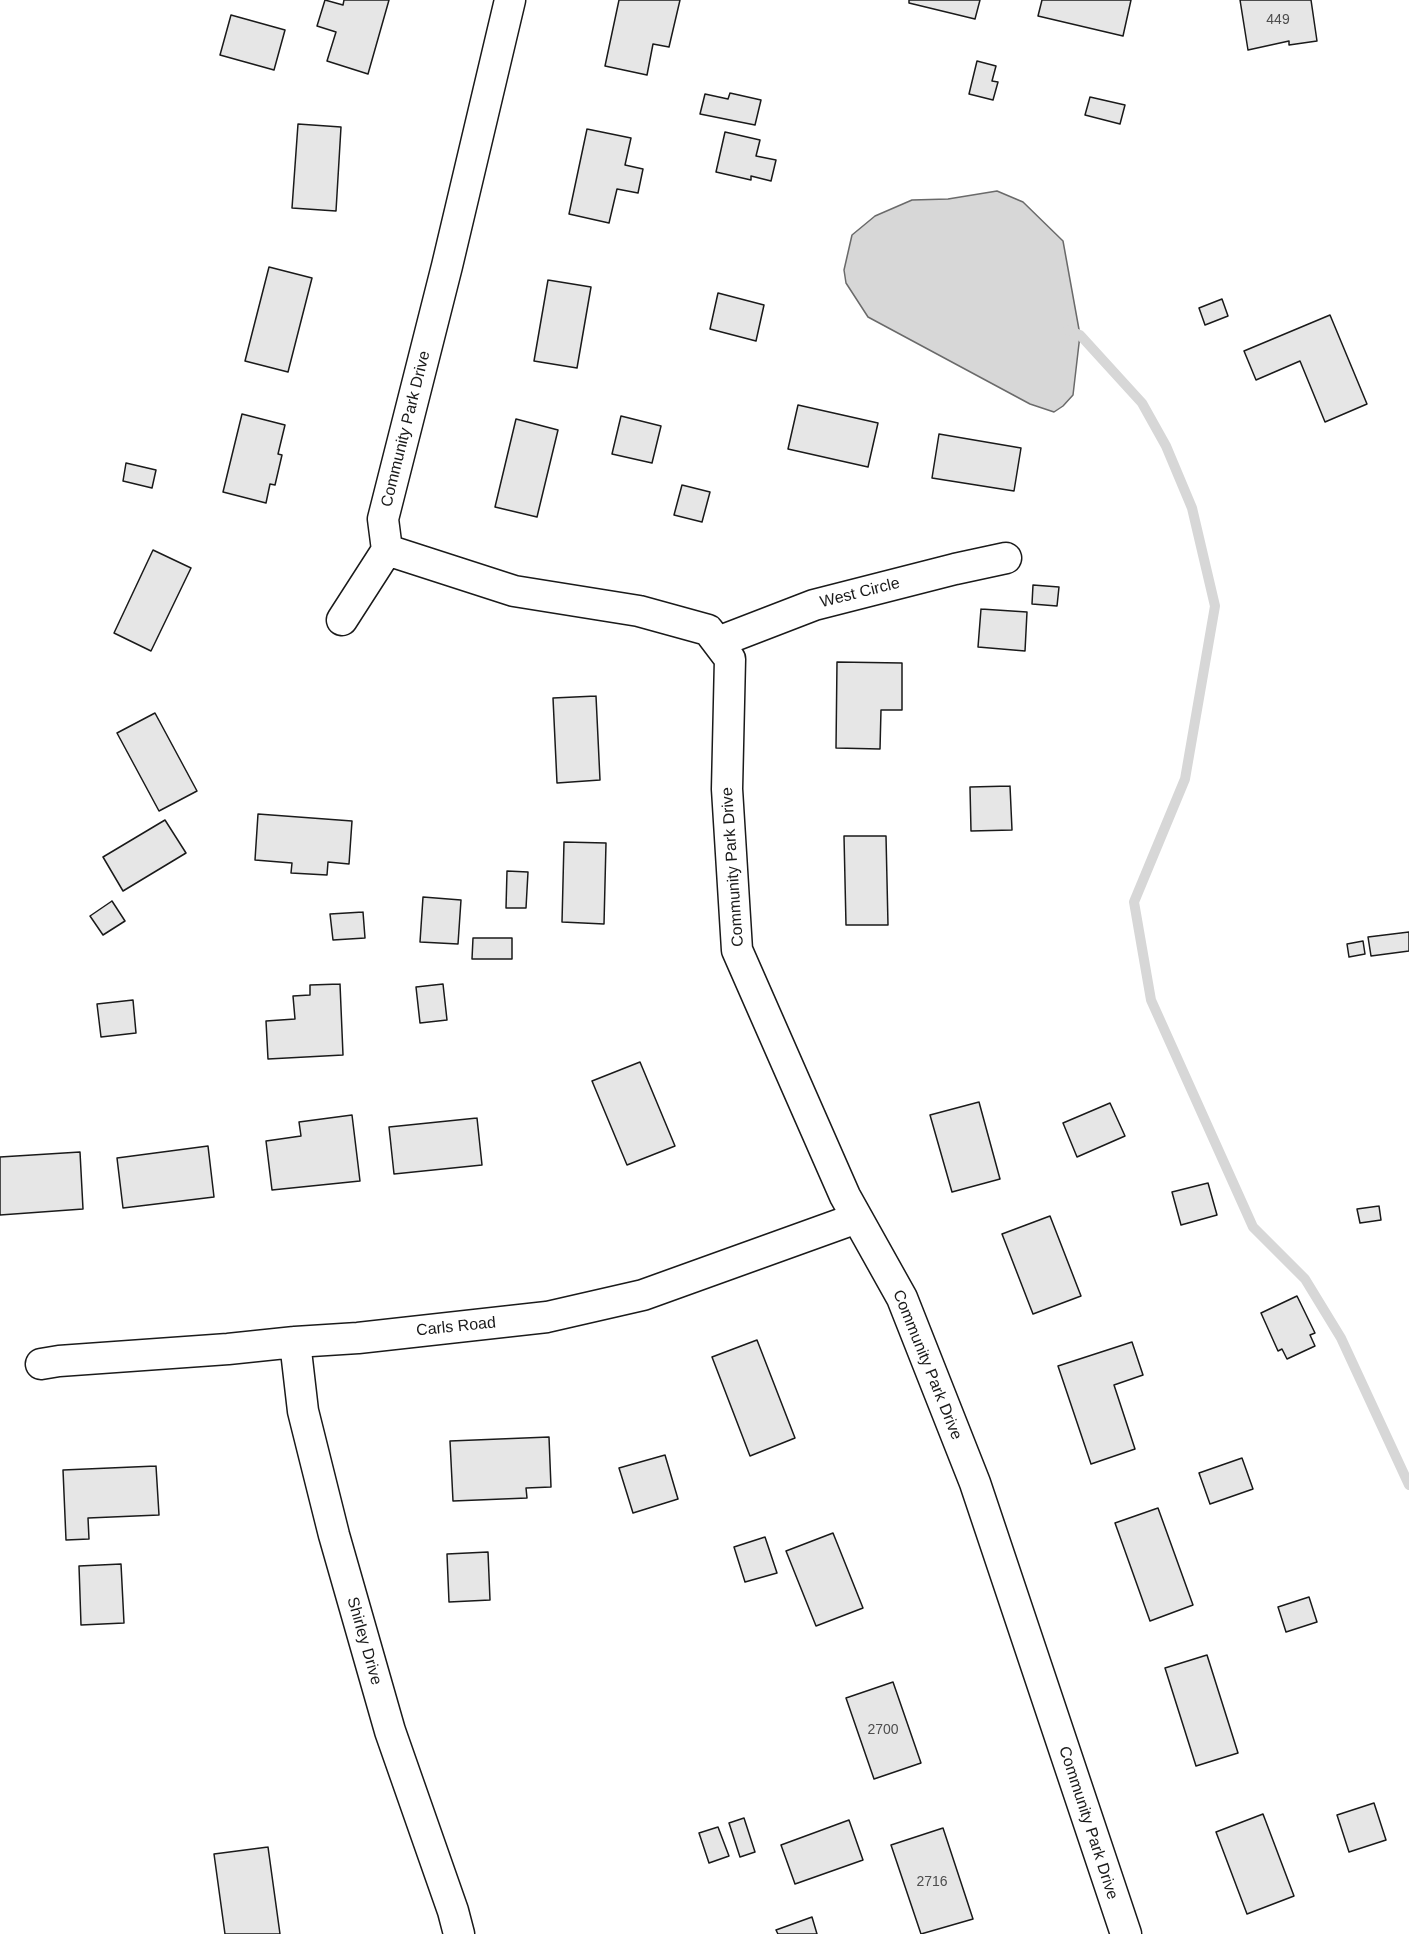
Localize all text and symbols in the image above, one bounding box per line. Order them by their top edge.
house number: 449 [1266,12,1290,28]
street label: Community Park Drive [377,349,435,509]
street label: West Circle [818,574,902,612]
street label: Community Park Drive [718,787,748,947]
street label: Community Park Drive [888,1287,966,1443]
street label: Carls Road [415,1313,497,1341]
street label: Shirley Drive [342,1595,386,1687]
house number: 2700 [867,1722,899,1738]
street label: Community Park Drive [1054,1744,1122,1902]
house number: 2716 [916,1874,948,1890]

